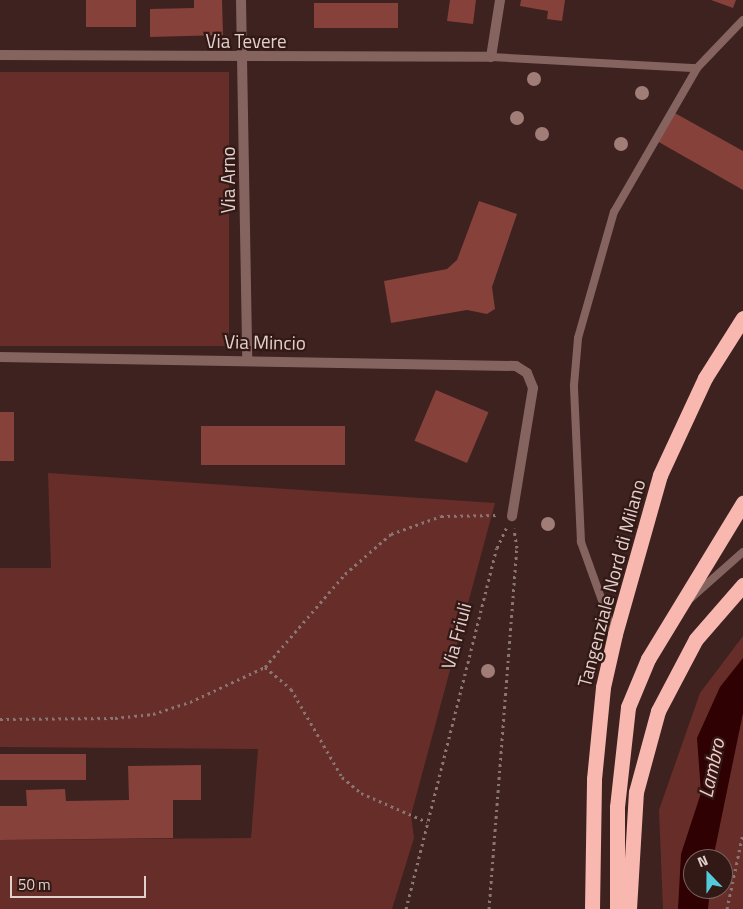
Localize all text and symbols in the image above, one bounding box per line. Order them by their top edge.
street label: Via Tevere [205,30,287,52]
street label: Via Arno [217,146,239,214]
street label: Via Mincio [224,330,306,354]
street label: Tangenziale Nord di Milano [572,477,650,689]
street label: Via Friuli [436,600,476,672]
water label: Lambro [693,736,729,800]
north arrow [683,849,733,899]
text: N [694,849,711,872]
scale bar [12,866,149,898]
text: 50 m [18,873,51,896]

